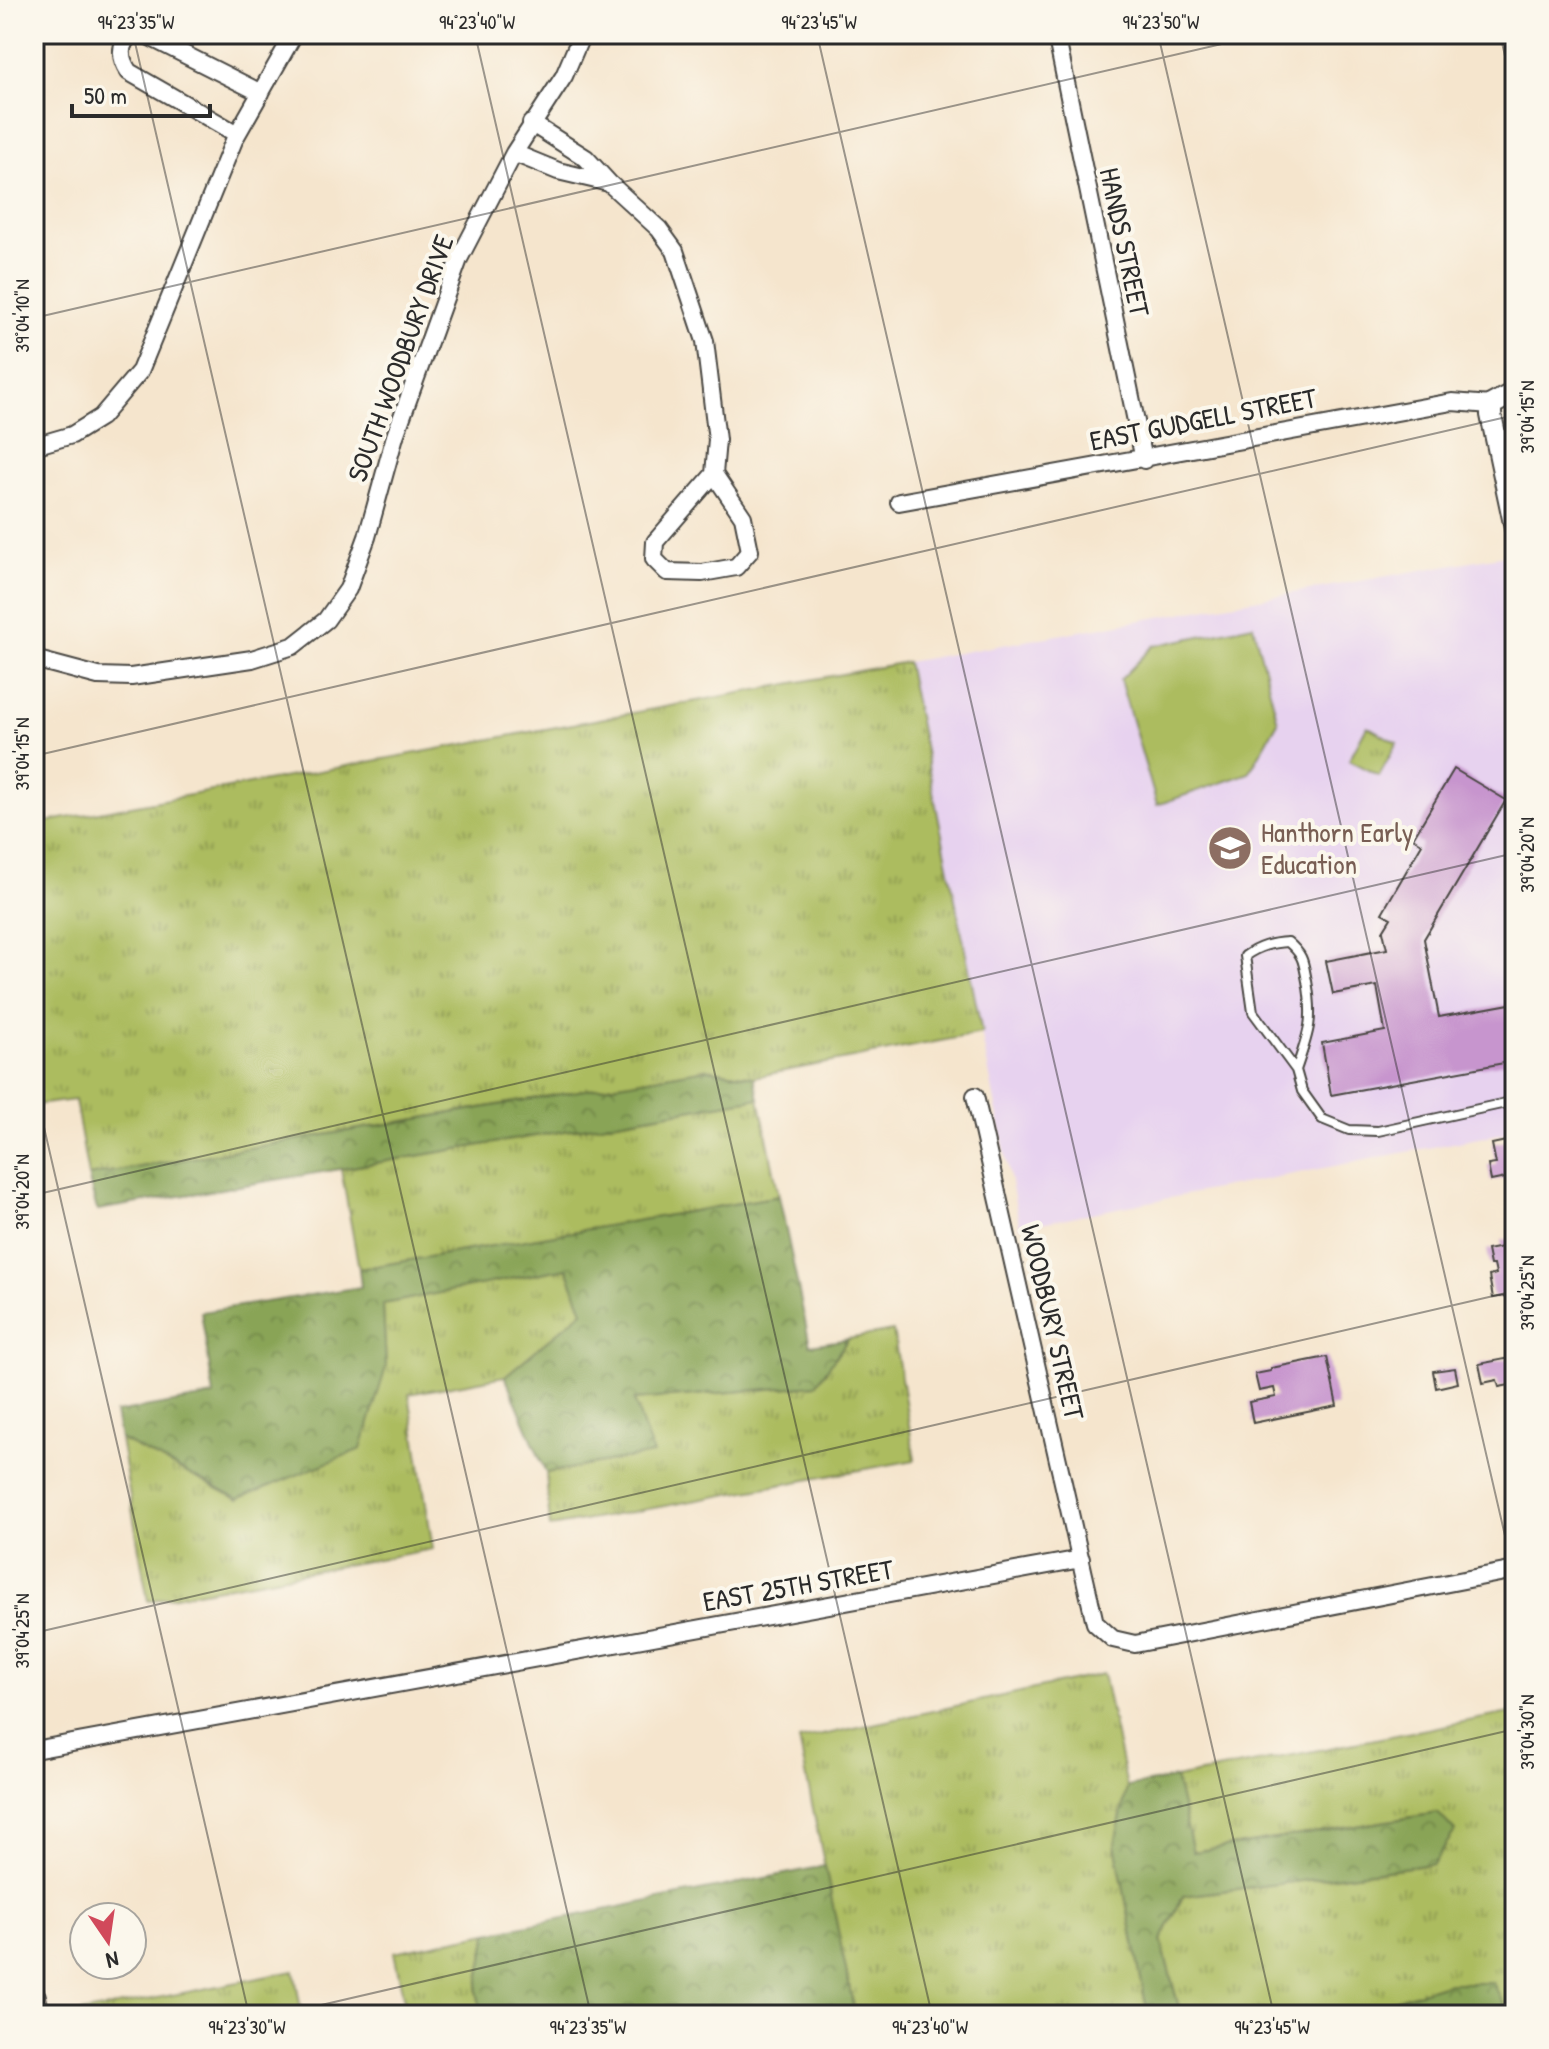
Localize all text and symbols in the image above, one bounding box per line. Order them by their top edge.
text: 94°23'35"W [98,8,175,35]
text: 94°23'40"W [439,8,516,35]
text: 94°23'45"W [781,8,857,35]
text: 94°23'50"W [1123,8,1200,35]
scale bar [72,68,210,118]
text: 50 m [84,79,127,111]
street label: HANDS STREET [1091,164,1159,321]
street label: SOUTH WOODBURY DRIVE [338,229,462,487]
text: 39°04'10"N [8,279,35,353]
street label: EAST GUDGELL STREET [1086,378,1320,460]
text: 39°04'15"N [1513,380,1540,454]
text: 39°04'15"N [8,717,35,791]
place label: Hanthorn Early Education [1261,813,1414,883]
text: 39°04'20"N [1513,817,1540,893]
school or university icon: Hanthorn Early Education [1206,824,1254,872]
text: 39°04'20"N [8,1154,35,1230]
street label: WOODBURY STREET [1012,1221,1094,1424]
text: 39°04'25"N [1513,1255,1540,1331]
street label: EAST 25TH STREET [700,1549,897,1620]
text: 39°04'25"N [8,1593,35,1669]
text: 39°04'30"N [1513,1694,1540,1770]
north arrow [68,1901,148,1981]
text: N [103,1945,122,1976]
text: 94°23'30"W [208,2013,286,2040]
text: 94°23'35"W [550,2013,627,2040]
text: 94°23'40"W [892,2013,969,2040]
text: 94°23'45"W [1234,2013,1310,2040]

